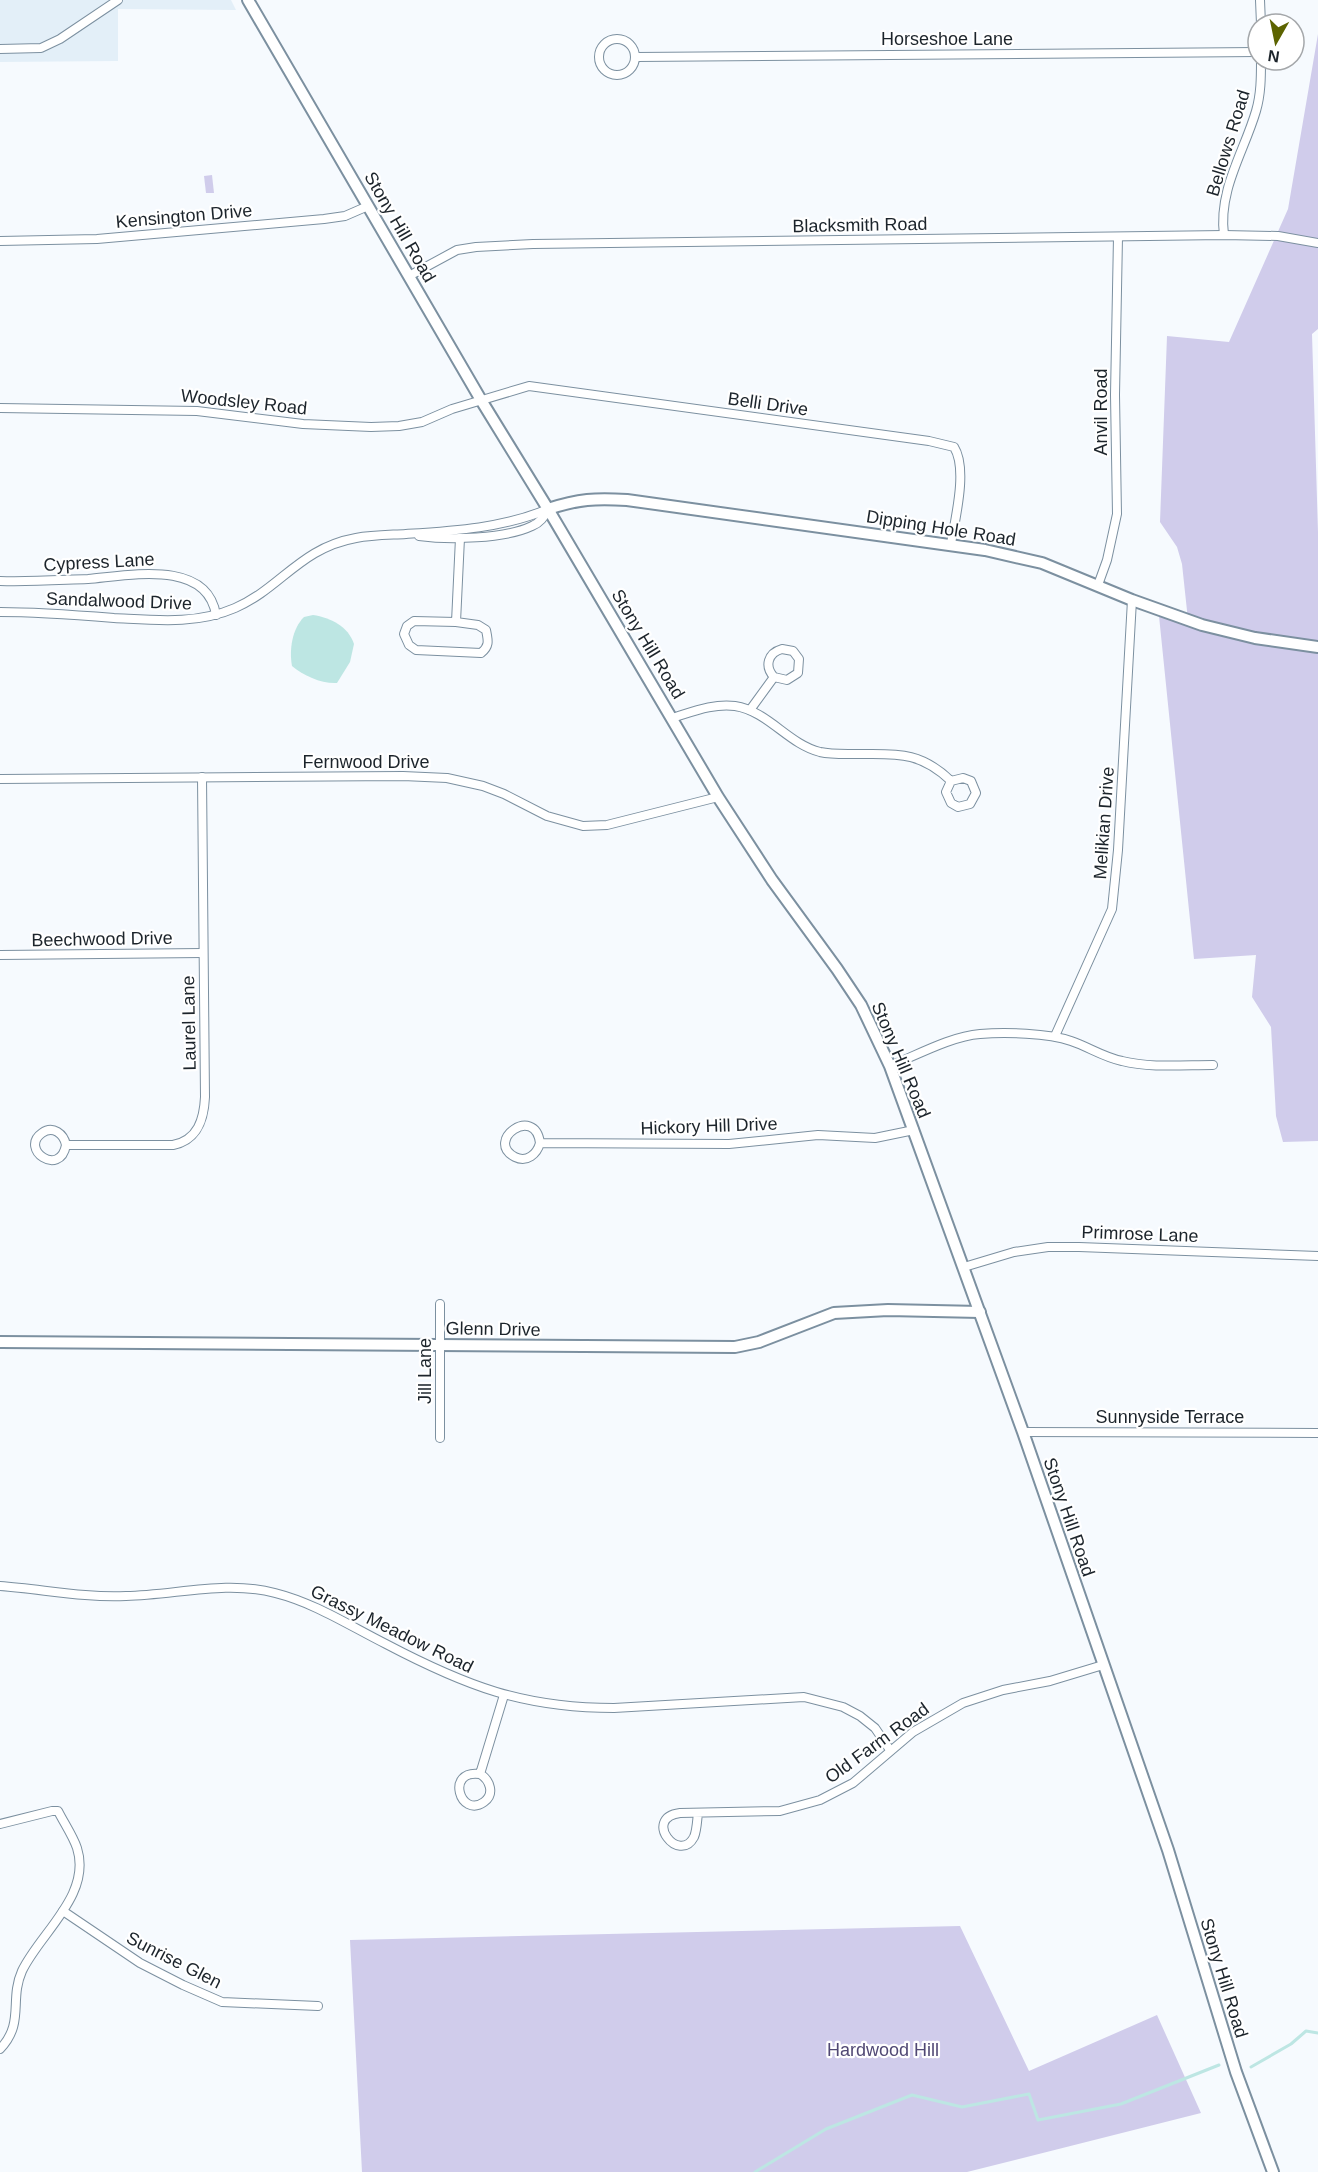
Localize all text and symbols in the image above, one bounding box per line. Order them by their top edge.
north arrow [1246,12,1306,72]
street label: Horseshoe Lane [881,29,1013,49]
text: N [1267,47,1281,66]
street label: Bellows Road [1202,87,1254,199]
street label: Stony Hill Road [360,168,440,286]
street label: Kensington Drive [115,200,253,232]
street label: Blacksmith Road [792,214,928,236]
street label: Anvil Road [1091,368,1111,456]
street label: Woodsley Road [180,385,308,419]
street label: Belli Drive [726,388,810,420]
street label: Dipping Hole Road [865,506,1017,550]
street label: Cypress Lane [43,549,155,575]
street label: Stony Hill Road [607,586,689,702]
street label: Sandalwood Drive [46,588,192,614]
street label: Fernwood Drive [302,752,430,772]
street label: Melikian Drive [1090,766,1118,880]
street label: Beechwood Drive [31,928,173,950]
street label: Laurel Lane [178,975,200,1071]
street label: Stony Hill Road [868,999,934,1121]
street label: Hickory Hill Drive [640,1114,778,1138]
street label: Primrose Lane [1081,1222,1199,1246]
street label: Glenn Drive [445,1318,541,1340]
street label: Jill Lane [415,1338,435,1404]
street label: Sunnyside Terrace [1096,1407,1244,1427]
street label: Stony Hill Road [1039,1455,1099,1579]
street label: Grassy Meadow Road [308,1581,476,1677]
street label: Old Farm Road [821,1699,933,1787]
street label: Stony Hill Road [1196,1916,1252,2040]
street label: Sunrise Glen [123,1927,225,1993]
park label: Hardwood Hill [827,2040,939,2060]

